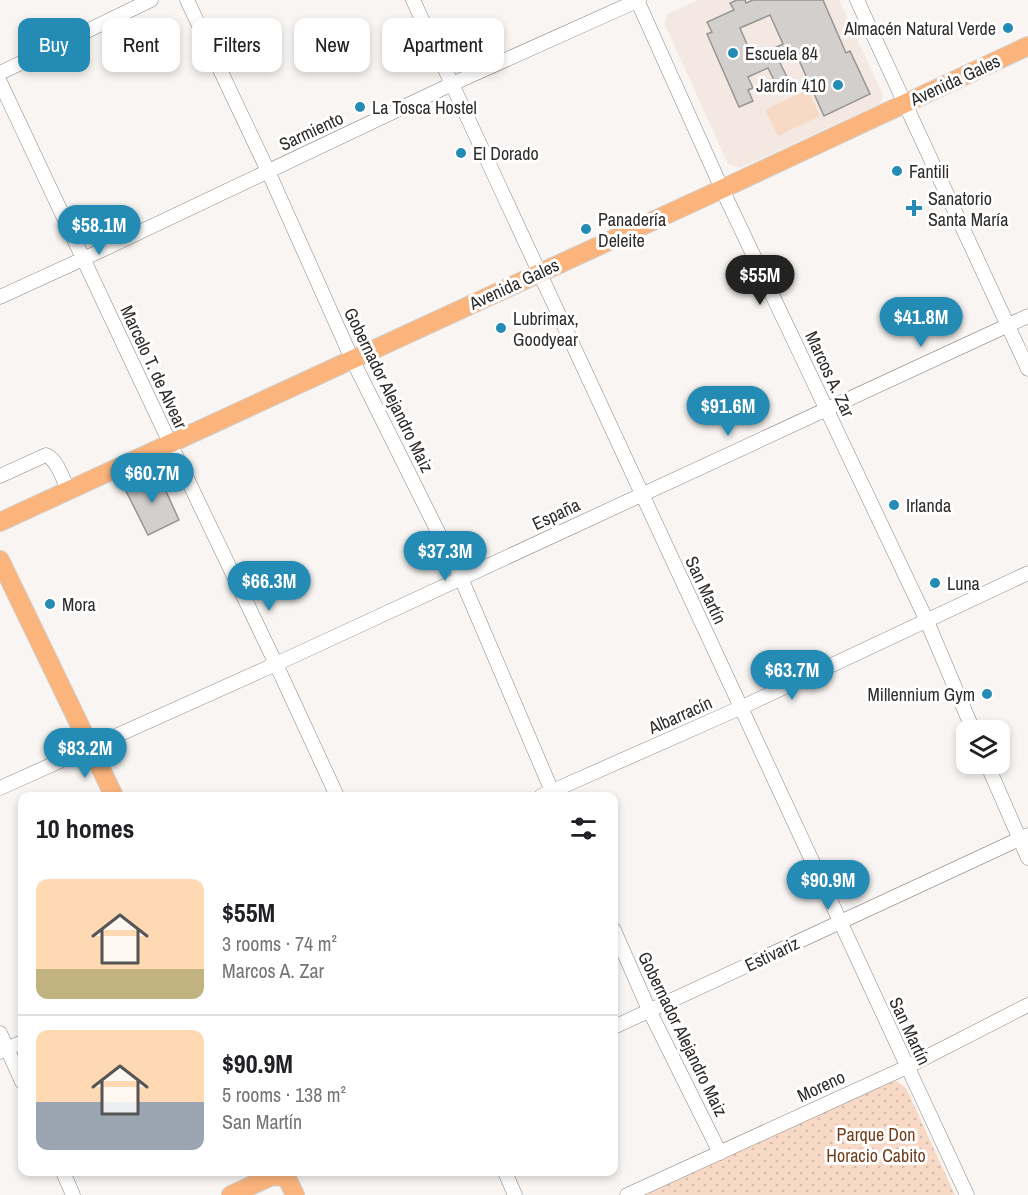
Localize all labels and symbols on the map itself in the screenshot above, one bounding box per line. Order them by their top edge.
place label: Almacén Natural Verde [843,16,996,41]
marker: Almacén Natural Verde [1001,21,1015,35]
place label: Escuela 84 [745,41,818,66]
marker: Escuela 84 [726,46,740,60]
street label: Avenida Gales [905,48,1004,112]
place label: Jardín 410 [756,73,826,98]
marker: Jardín 410 [831,78,845,92]
place label: La Tosca Hostel [372,95,477,120]
marker: La Tosca Hostel [353,100,367,114]
street label: Sarmiento [275,105,347,157]
place label: El Dorado [473,141,539,166]
marker: El Dorado [454,146,468,160]
place label: Fantili [909,159,949,184]
marker: Fantili [890,164,904,178]
place label: Sanatorio Santa María [928,186,1008,232]
marker: Sanatorio Santa María [905,199,923,217]
pin: $58.1M [50,205,148,256]
place label: Panadería Deleite [598,207,666,253]
marker: Panadería Deleite [579,222,593,236]
street label: Avenida Gales [464,252,563,316]
pin: $55M [724,255,796,306]
pin: $41.8M [872,297,970,348]
street label: Marcelo T. de Alvear [114,301,194,433]
street label: Gobernador Alejandro Maiz [338,303,440,477]
place label: Lubrimax, Goodyear [513,306,579,352]
marker: Lubrimax, Goodyear [494,321,508,335]
street label: Marcos A. Zar [799,327,861,421]
pin: $91.6M [679,386,777,437]
pin: $60.7M [103,453,201,504]
street label: España [528,492,584,536]
place label: Irlanda [906,493,951,518]
marker: Irlanda [887,498,901,512]
pin: $37.3M [396,531,494,582]
street label: San Martín [679,552,733,628]
pin: $66.3M [220,561,318,612]
place label: Luna [947,571,980,596]
marker: Luna [928,576,942,590]
place label: Mora [62,592,96,617]
marker: Mora [43,597,57,611]
pin: $63.7M [743,650,841,701]
place label: Millennium Gym [868,682,975,707]
marker: Millennium Gym [980,687,994,701]
street label: Albarracín [643,690,716,741]
pin: $83.2M [36,728,134,779]
pin: $90.9M [779,860,877,911]
street label: Estivariz [741,931,803,977]
street label: Gobernador Alejandro Maiz [632,947,734,1121]
street label: San Martín [883,993,937,1069]
street label: Moreno [793,1064,849,1108]
park label: Parque Don Horacio Cabito [826,1122,926,1168]

